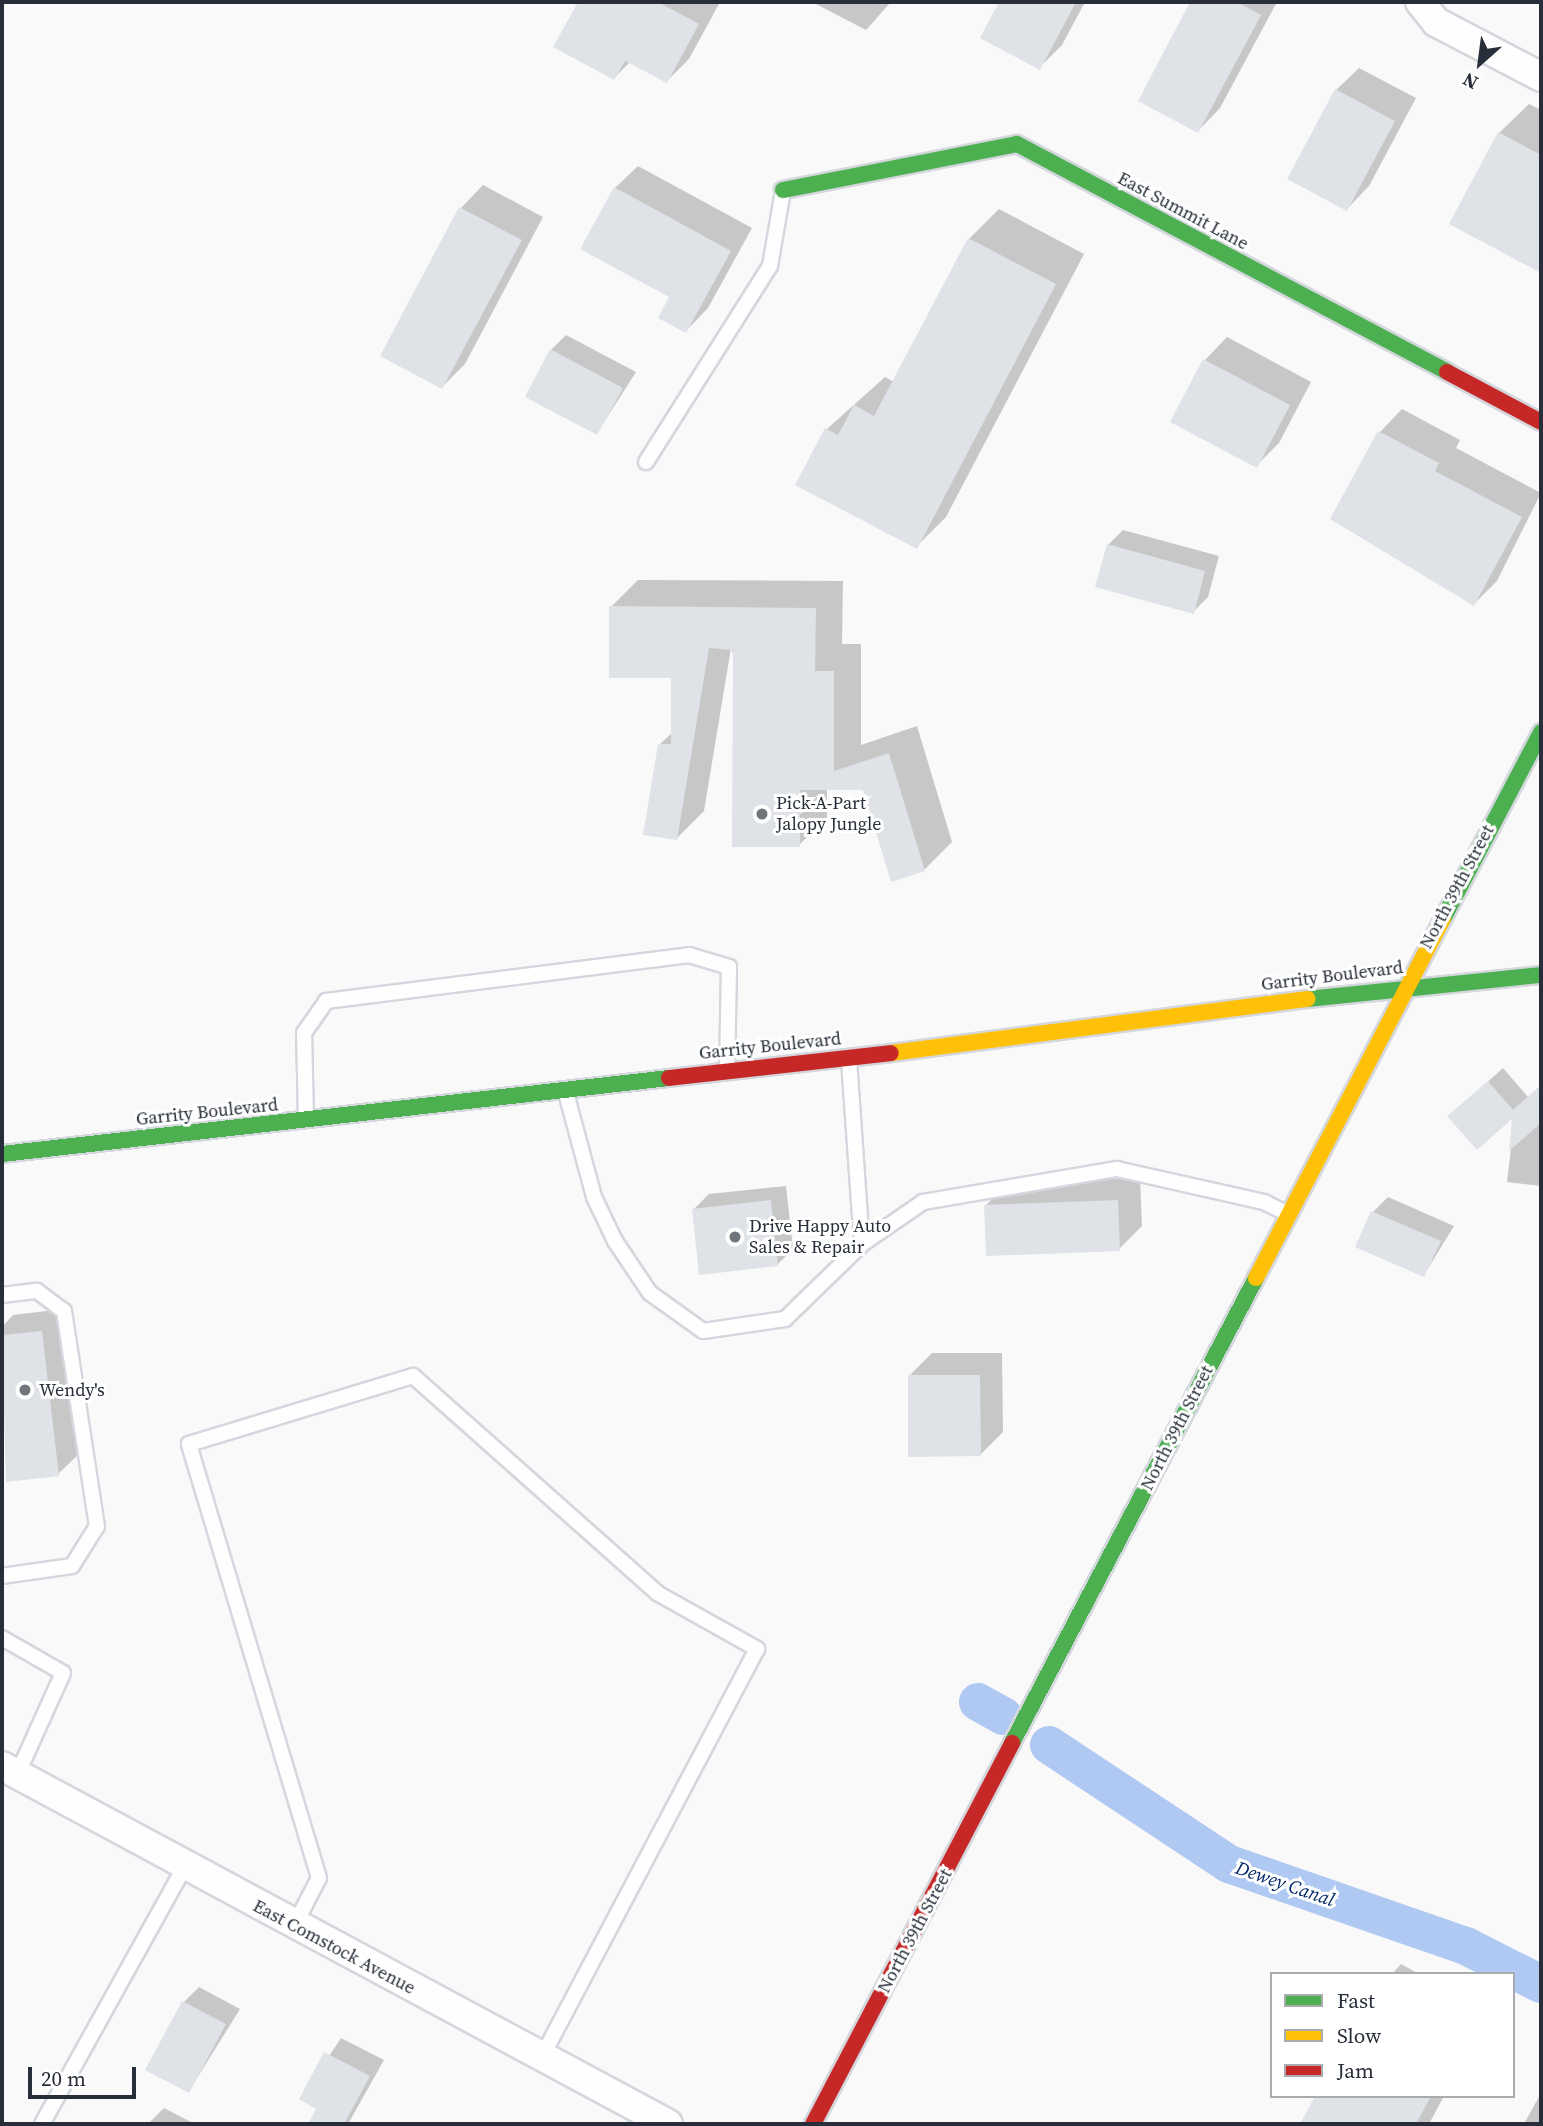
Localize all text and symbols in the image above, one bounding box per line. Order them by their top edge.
north arrow [1445,28,1515,98]
text: N [1458,67,1482,96]
street label: East Summit Lane [1114,167,1252,255]
place label: Pick-A-Part Jalopy Jungle [776,793,881,836]
marker: Pick-A-Part Jalopy Jungle [754,806,770,822]
street label: North 39th Street [1415,821,1499,953]
street label: Garrity Boulevard [1260,957,1404,995]
street label: Garrity Boulevard [698,1028,842,1064]
street label: Garrity Boulevard [135,1094,279,1130]
place label: Drive Happy Auto Sales & Repair [749,1216,891,1258]
marker: Drive Happy Auto Sales & Repair [727,1229,743,1245]
street label: North 39th Street [1136,1362,1218,1494]
place label: Wendy's [39,1379,105,1401]
marker: Wendy's [17,1382,33,1398]
water label: Dewey Canal [1232,1856,1338,1912]
street label: North 39th Street [873,1865,957,1997]
street label: East Comstock Avenue [249,1895,419,1999]
legend [1270,1972,1515,2098]
text: Fast [1337,1986,1375,2015]
text: Slow [1337,2021,1381,2050]
scale bar [32,2052,140,2096]
text: Jam [1337,2056,1374,2085]
text: 20 m [41,2064,86,2093]

